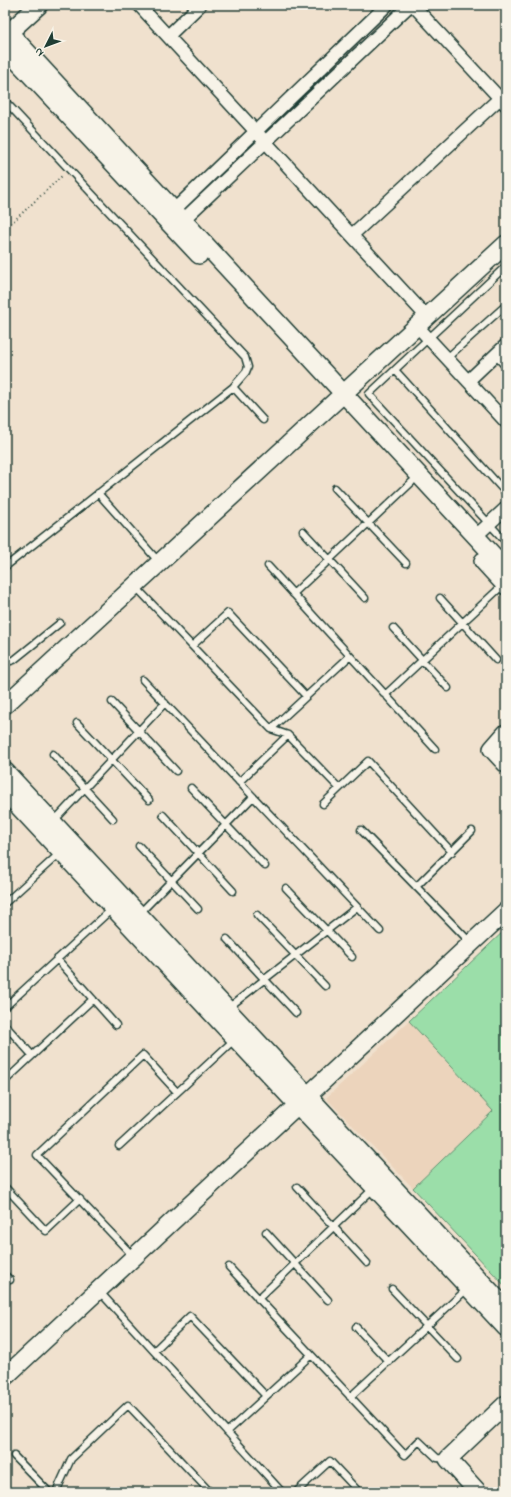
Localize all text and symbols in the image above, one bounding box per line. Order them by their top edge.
north arrow [26,26,66,66]
text: N [31,44,48,60]

